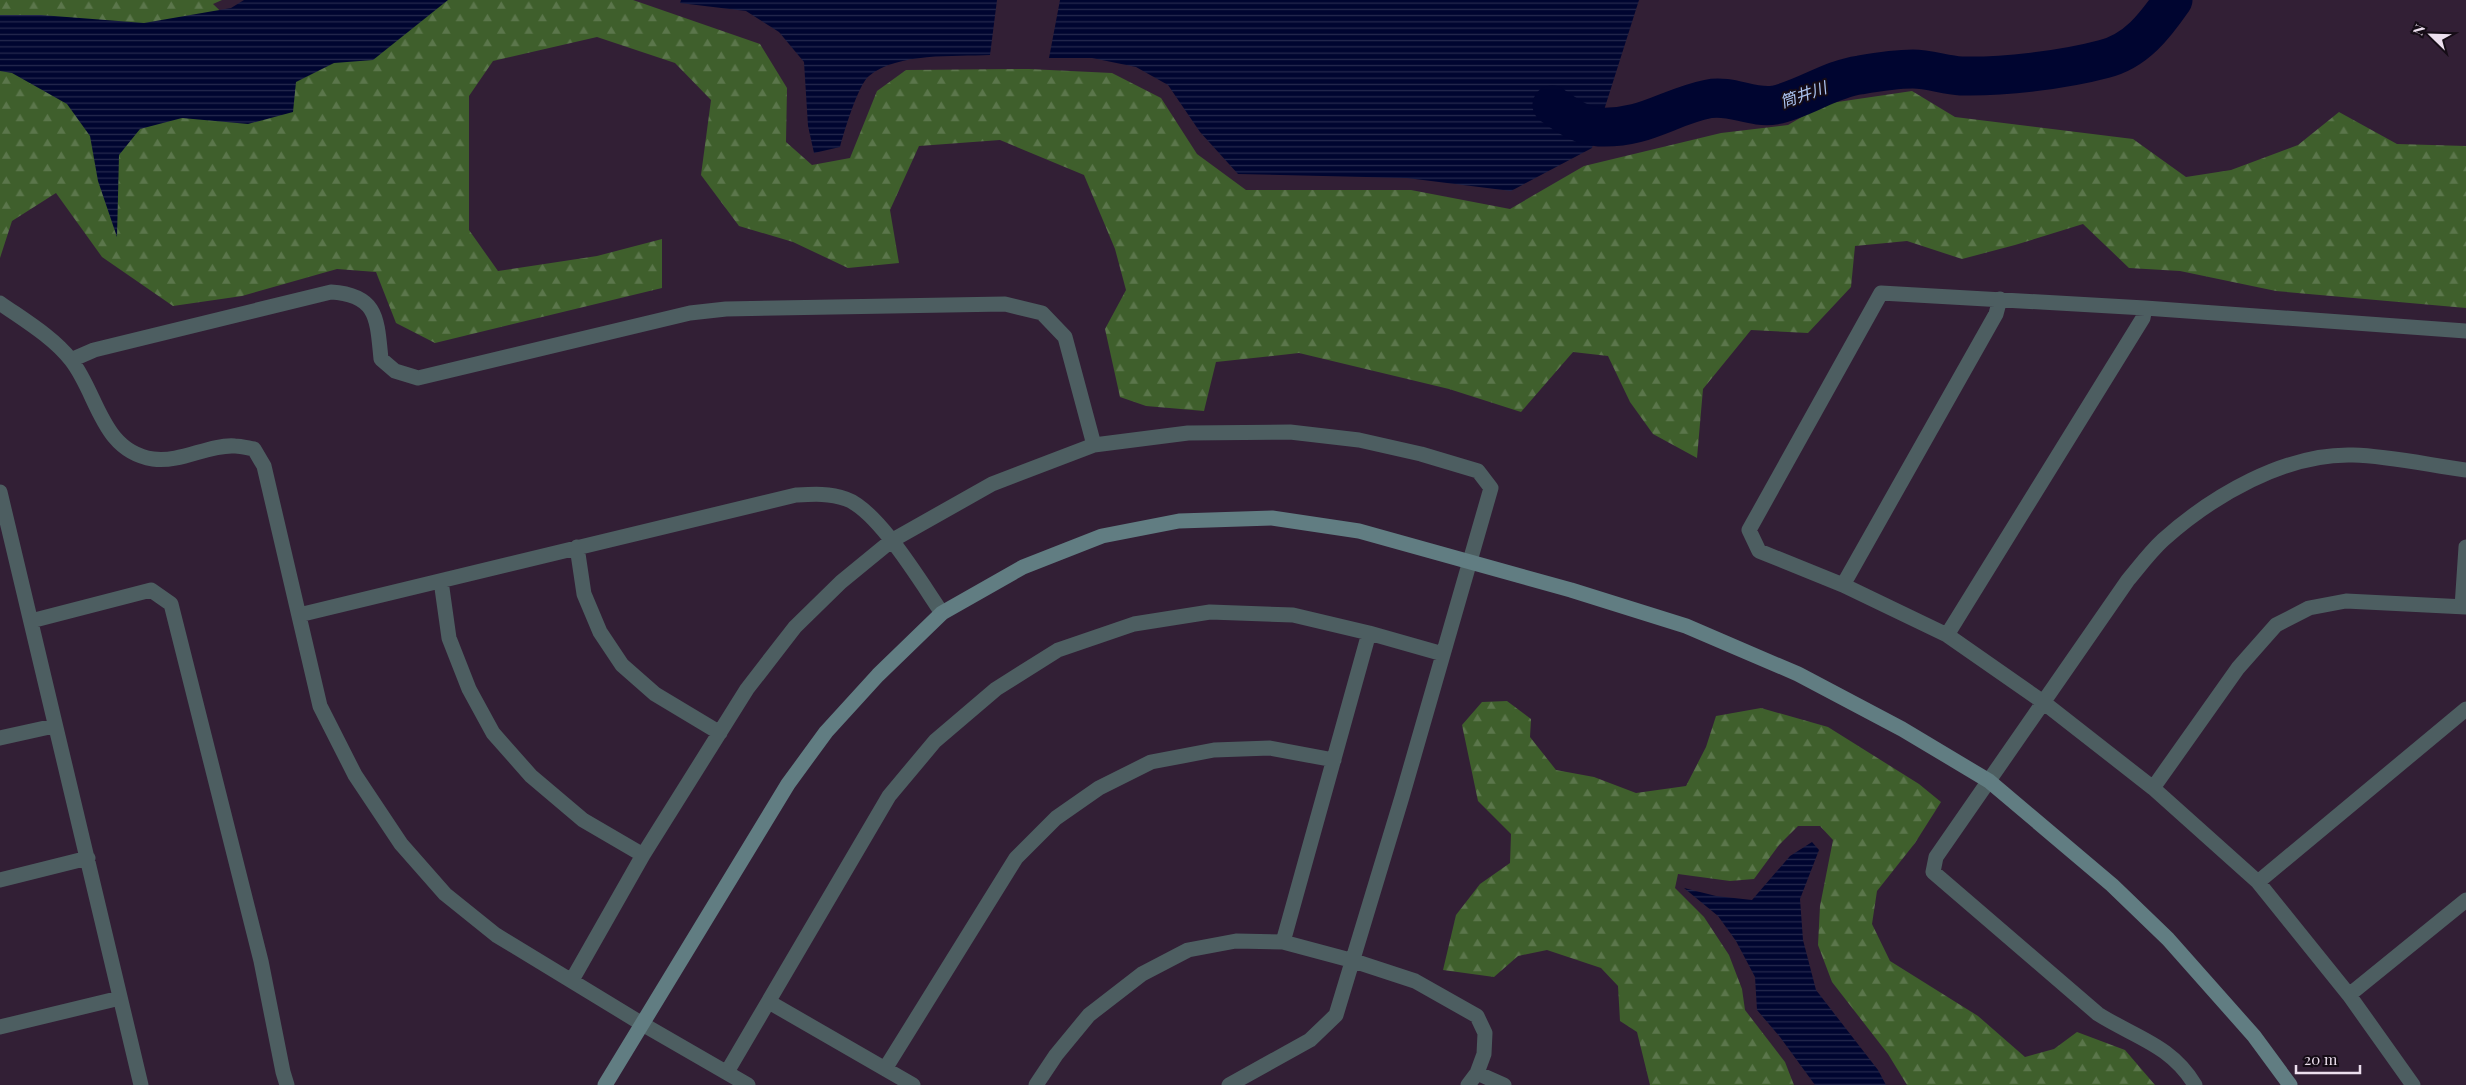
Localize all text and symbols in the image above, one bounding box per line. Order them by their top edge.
north arrow [2406,10,2456,60]
text: N [2408,21,2429,38]
water label: 筒井川 [1777,76,1831,112]
scale bar [2296,1042,2360,1074]
text: 20 m [2304,1049,2338,1069]

